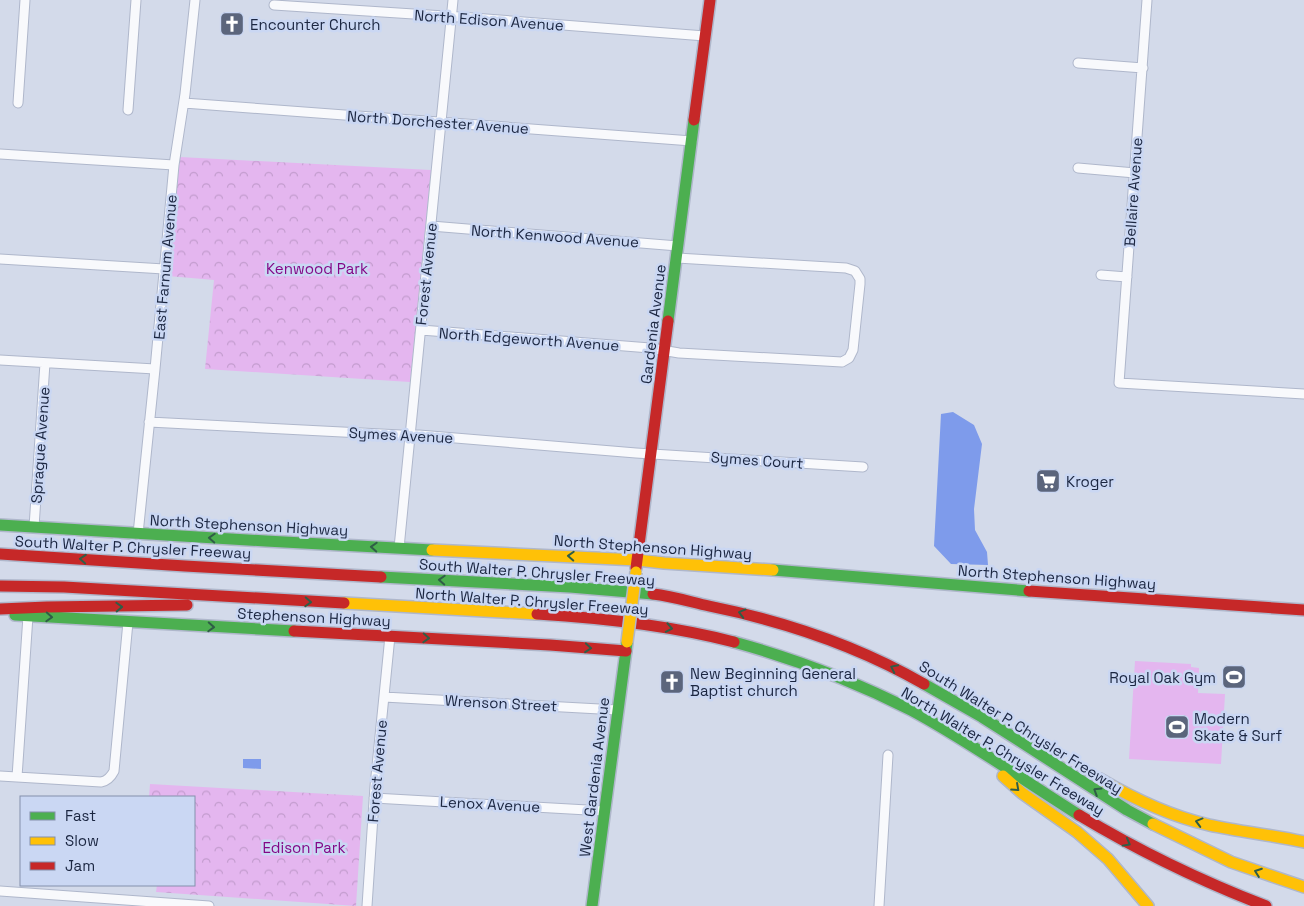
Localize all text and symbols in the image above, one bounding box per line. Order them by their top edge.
street label: North Edison Avenue [414,5,564,35]
church icon: Encounter Church [219,11,245,37]
place label: Encounter Church [250,15,381,34]
street label: North Dorchester Avenue [347,106,530,138]
street label: Bellaire Avenue [1120,137,1146,247]
street label: East Farnum Avenue [149,194,181,340]
street label: North Kenwood Avenue [470,221,640,251]
street label: Forest Avenue [411,222,441,326]
park label: Kenwood Park [266,259,368,278]
street label: Gardenia Avenue [636,263,670,385]
street label: North Edgeworth Avenue [438,323,620,355]
street label: Sprague Avenue [26,386,54,504]
street label: Symes Avenue [348,423,454,447]
street label: Symes Court [710,447,804,473]
supermarket icon: Kroger [1035,468,1061,494]
place label: Kroger [1066,472,1114,491]
street label: North Stephenson Highway [149,510,349,540]
street label: South Walter P. Chrysler Freeway [14,531,252,563]
street label: North Stephenson Highway [553,531,753,563]
one-way arrow [207,532,215,543]
one-way arrow [370,541,378,552]
one-way arrow [567,551,575,562]
one-way arrow [79,554,87,565]
street label: South Walter P. Chrysler Freeway [418,554,656,590]
street label: North Stephenson Highway [957,561,1157,593]
one-way arrow [437,574,445,585]
street label: North Walter P. Chrysler Freeway [415,583,649,619]
one-way arrow [305,596,313,607]
one-way arrow [115,602,123,612]
street label: Stephenson Highway [237,603,391,631]
one-way arrow [738,608,746,618]
one-way arrow [45,612,53,623]
one-way arrow [207,621,215,632]
one-way arrow [665,622,673,632]
one-way arrow [422,633,430,644]
one-way arrow [585,643,593,654]
street label: South Walter P. Chrysler Freeway [916,656,1126,798]
place label: New Beginning General Baptist church [690,664,856,700]
one-way arrow [890,664,899,674]
sports icon: Royal Oak Gym [1221,664,1247,690]
place label: Royal Oak Gym [1109,668,1216,687]
church icon: New Beginning General Baptist church [659,669,685,695]
street label: North Walter P. Chrysler Freeway [898,683,1108,819]
street label: Wrenson Street [444,691,558,715]
street label: West Gardenia Avenue [575,696,613,858]
place label: Modern Skate & Surf [1194,709,1283,745]
sports icon: Modern Skate & Surf [1164,714,1190,740]
street label: Forest Avenue [363,719,391,823]
one-way arrow [1011,782,1020,791]
one-way arrow [1094,788,1103,798]
street label: Lenox Avenue [439,792,541,816]
legend [20,796,195,886]
text: Fast [65,806,96,825]
one-way arrow [1195,817,1203,828]
text: Slow [65,831,99,850]
one-way arrow [1122,837,1131,847]
park label: Edison Park [262,838,346,857]
text: Jam [65,856,95,875]
one-way arrow [1254,868,1263,878]

